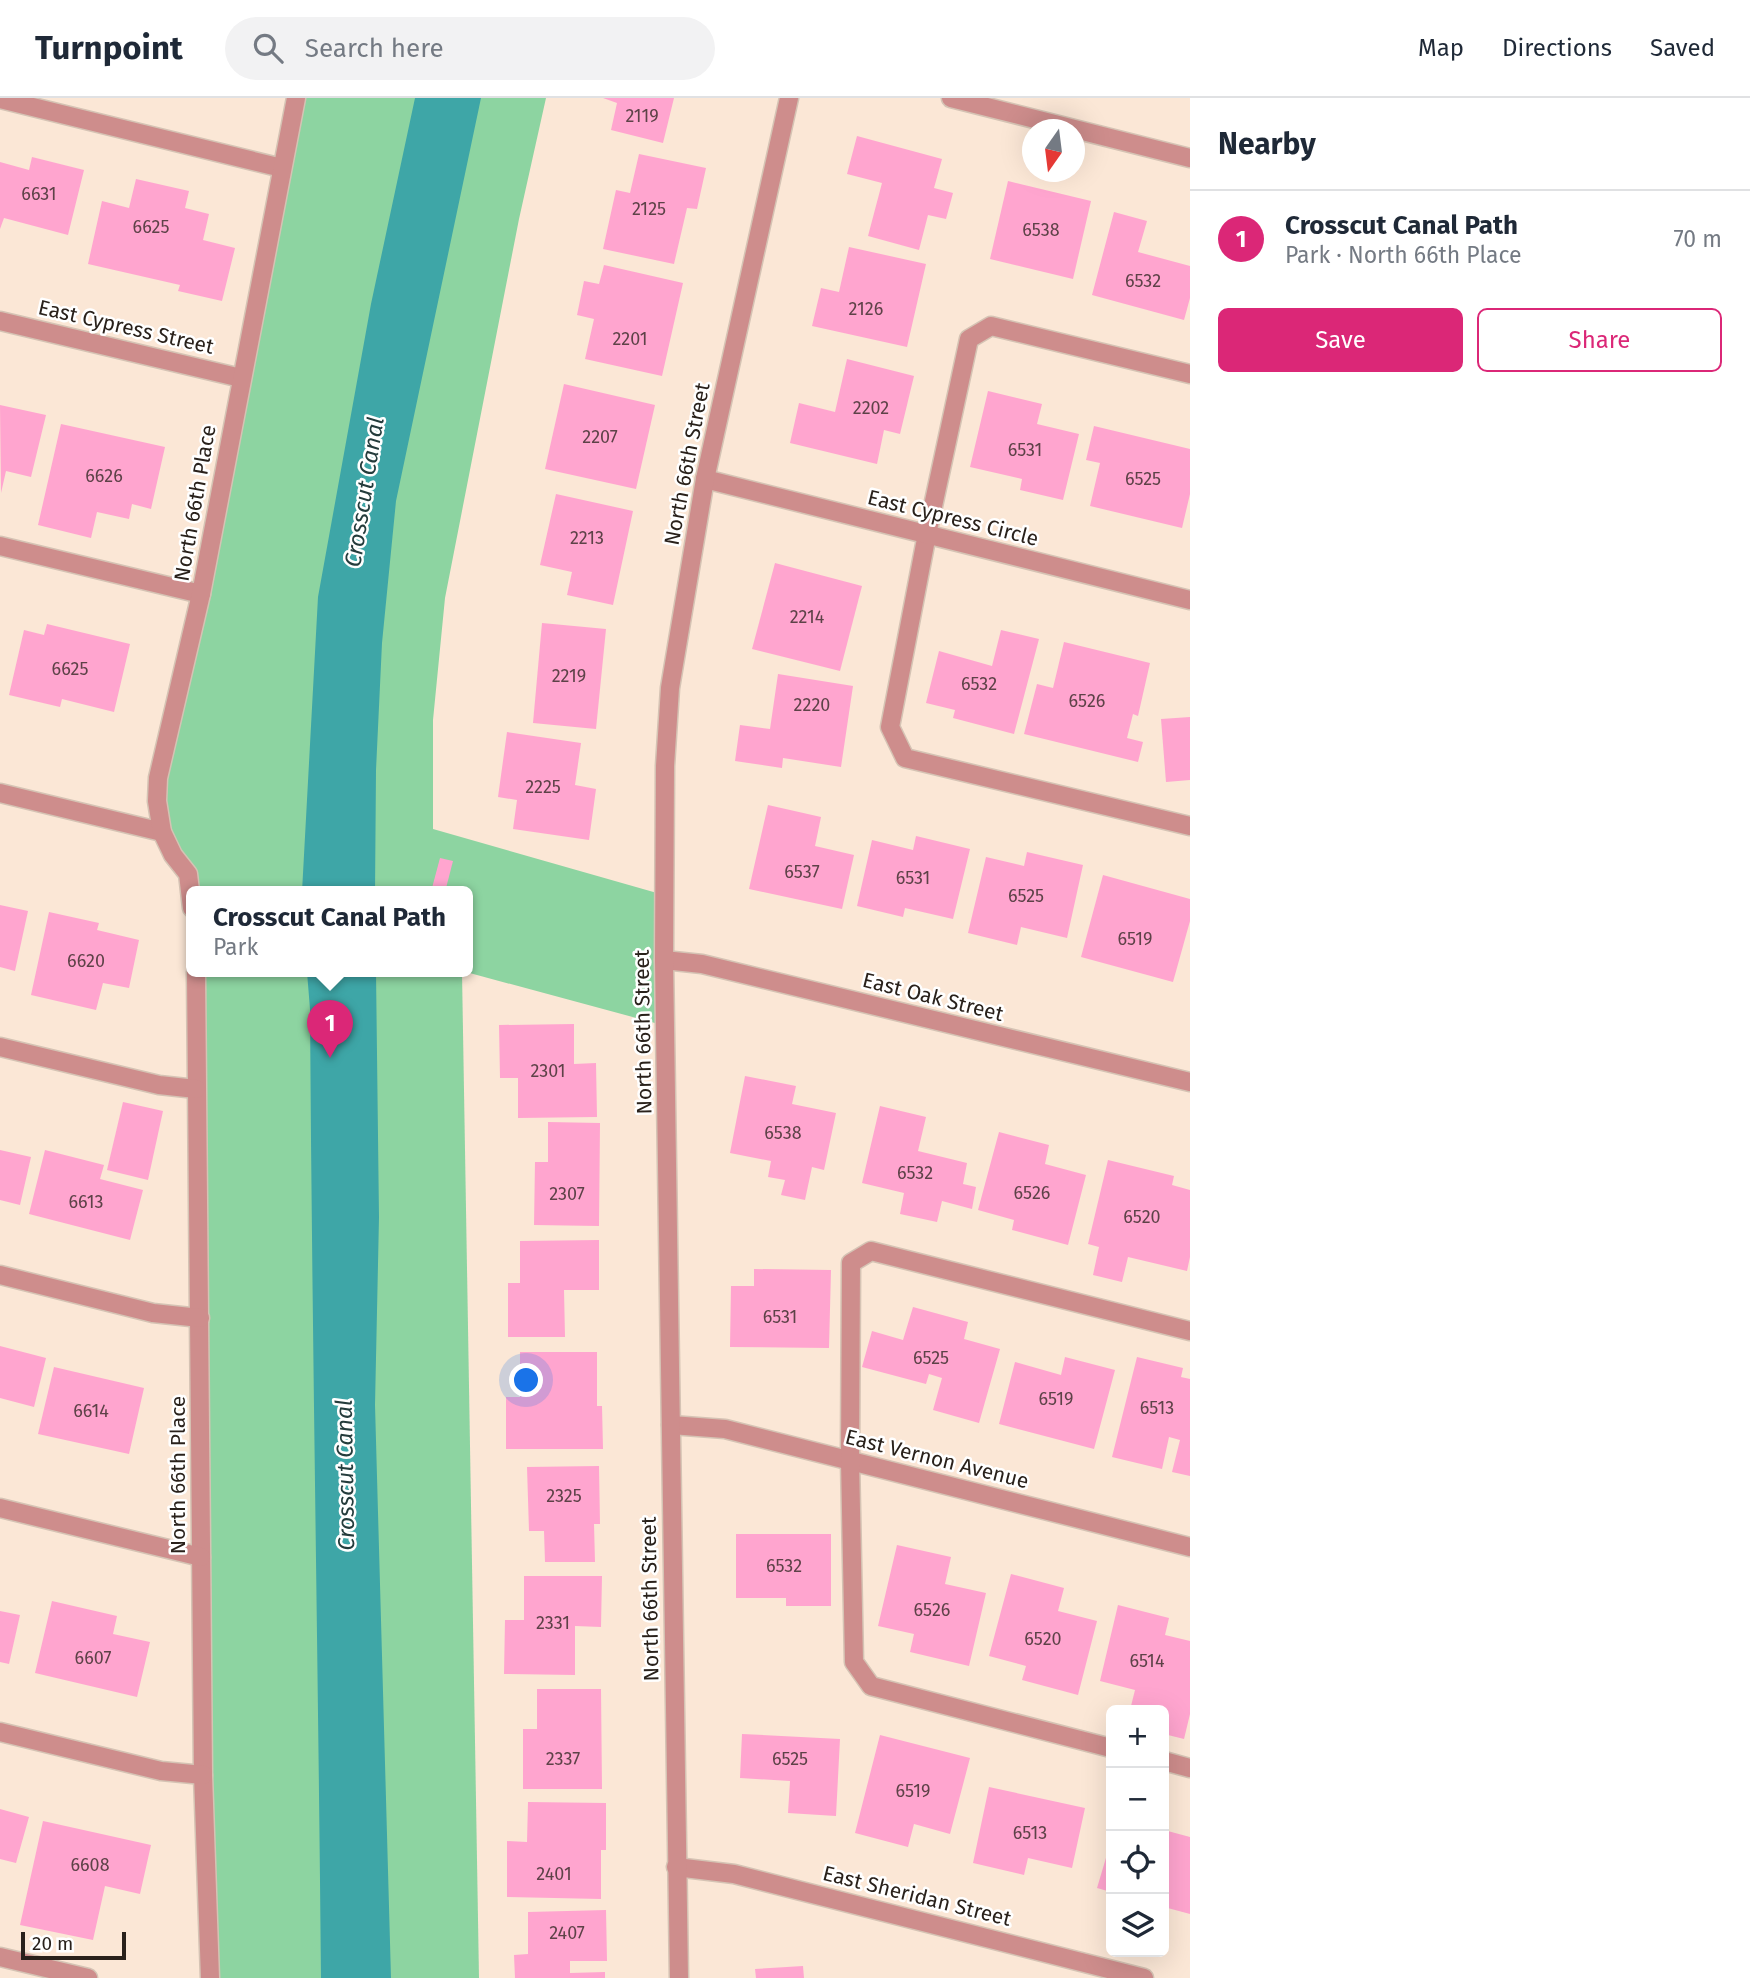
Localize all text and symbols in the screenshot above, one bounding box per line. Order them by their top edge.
search box [225,17,715,80]
text: Turnpoint [35,28,183,68]
icon: search [249,29,287,67]
text: Search here [305,33,444,64]
text: Map [1418,34,1464,62]
text: Directions [1502,34,1612,62]
text: Saved [1650,34,1715,62]
house number: 2119 [625,105,659,127]
north arrow [1022,119,1085,182]
text: Nearby [1218,126,1316,162]
house number: 6631 [21,183,57,205]
house number: 2125 [632,198,666,220]
text: Crosscut Canal Path [1285,210,1518,241]
house number: 6625 [133,216,169,238]
house number: 6538 [1022,219,1060,241]
text: 1 [1236,225,1246,253]
text: 70 m [1673,225,1722,253]
text: Park · North 66th Place [1285,241,1522,269]
house number: 6532 [1125,270,1161,292]
street label: East Cypress Street [36,294,217,360]
house number: 2126 [849,298,883,320]
button: Save [1218,308,1463,372]
button: Share [1477,308,1722,372]
house number: 2201 [612,328,648,350]
street label: North 66th Street [658,380,716,547]
house number: 2202 [853,397,889,419]
water label: Crosscut Canal [338,415,390,569]
street label: North 66th Place [168,423,222,583]
house number: 2207 [582,426,618,448]
house number: 6531 [1008,439,1042,461]
house number: 6626 [85,465,123,487]
house number: 6525 [1125,468,1161,490]
street label: East Cypress Circle [865,484,1041,552]
house number: 2213 [570,527,604,549]
house number: 2214 [790,606,825,628]
house number: 6625 [52,658,88,680]
house number: 2219 [552,665,586,687]
house number: 6532 [961,673,997,695]
house number: 6526 [1069,690,1105,712]
house number: 2220 [794,694,830,716]
house number: 2225 [525,776,561,798]
house number: 6537 [784,861,820,883]
house number: 6531 [896,867,930,889]
house number: 6525 [1008,885,1044,907]
popup [186,886,473,977]
text: Crosscut Canal Path [213,902,446,933]
house number: 6519 [1118,928,1152,950]
text: Park [213,933,258,961]
street label: North 66th Street [629,949,657,1115]
house number: 6620 [67,950,105,972]
street label: East Oak Street [860,967,1007,1027]
pin: 1 [307,1000,353,1058]
house number: 2301 [530,1060,566,1082]
house number: 6538 [764,1122,802,1144]
house number: 6532 [897,1162,933,1184]
house number: 6526 [1014,1182,1050,1204]
house number: 2307 [549,1183,585,1205]
house number: 6613 [68,1191,104,1213]
house number: 6520 [1123,1206,1161,1228]
house number: 6531 [763,1306,797,1328]
house number: 6525 [913,1347,949,1369]
your location [509,1363,543,1397]
house number: 6519 [1039,1388,1073,1410]
street label: North 66th Place [165,1396,191,1554]
house number: 6513 [1140,1397,1174,1419]
water label: Crosscut Canal [330,1399,360,1551]
house number: 6614 [73,1400,109,1422]
street label: East Vernon Avenue [843,1424,1031,1494]
house number: 2325 [546,1485,582,1507]
street label: North 66th Street [636,1516,664,1682]
house number: 6532 [766,1555,802,1577]
house number: 6526 [914,1599,950,1621]
house number: 2331 [536,1612,570,1634]
house number: 6520 [1024,1628,1062,1650]
house number: 6607 [75,1647,111,1669]
house number: 6514 [1130,1650,1165,1672]
map controls [1106,1705,1169,1957]
button: + [1106,1705,1169,1768]
house number: 2337 [546,1748,580,1770]
house number: 6525 [772,1748,808,1770]
button: − [1106,1768,1169,1831]
house number: 6519 [896,1780,930,1802]
house number: 6513 [1013,1822,1047,1844]
button: locate [1106,1831,1169,1894]
house number: 6608 [70,1854,110,1876]
street label: East Sheridan Street [820,1860,1014,1932]
house number: 2401 [536,1863,572,1885]
button: layers [1106,1894,1169,1957]
house number: 2407 [549,1922,585,1944]
scale bar [21,1929,126,1961]
text: 20 m [32,1932,73,1955]

